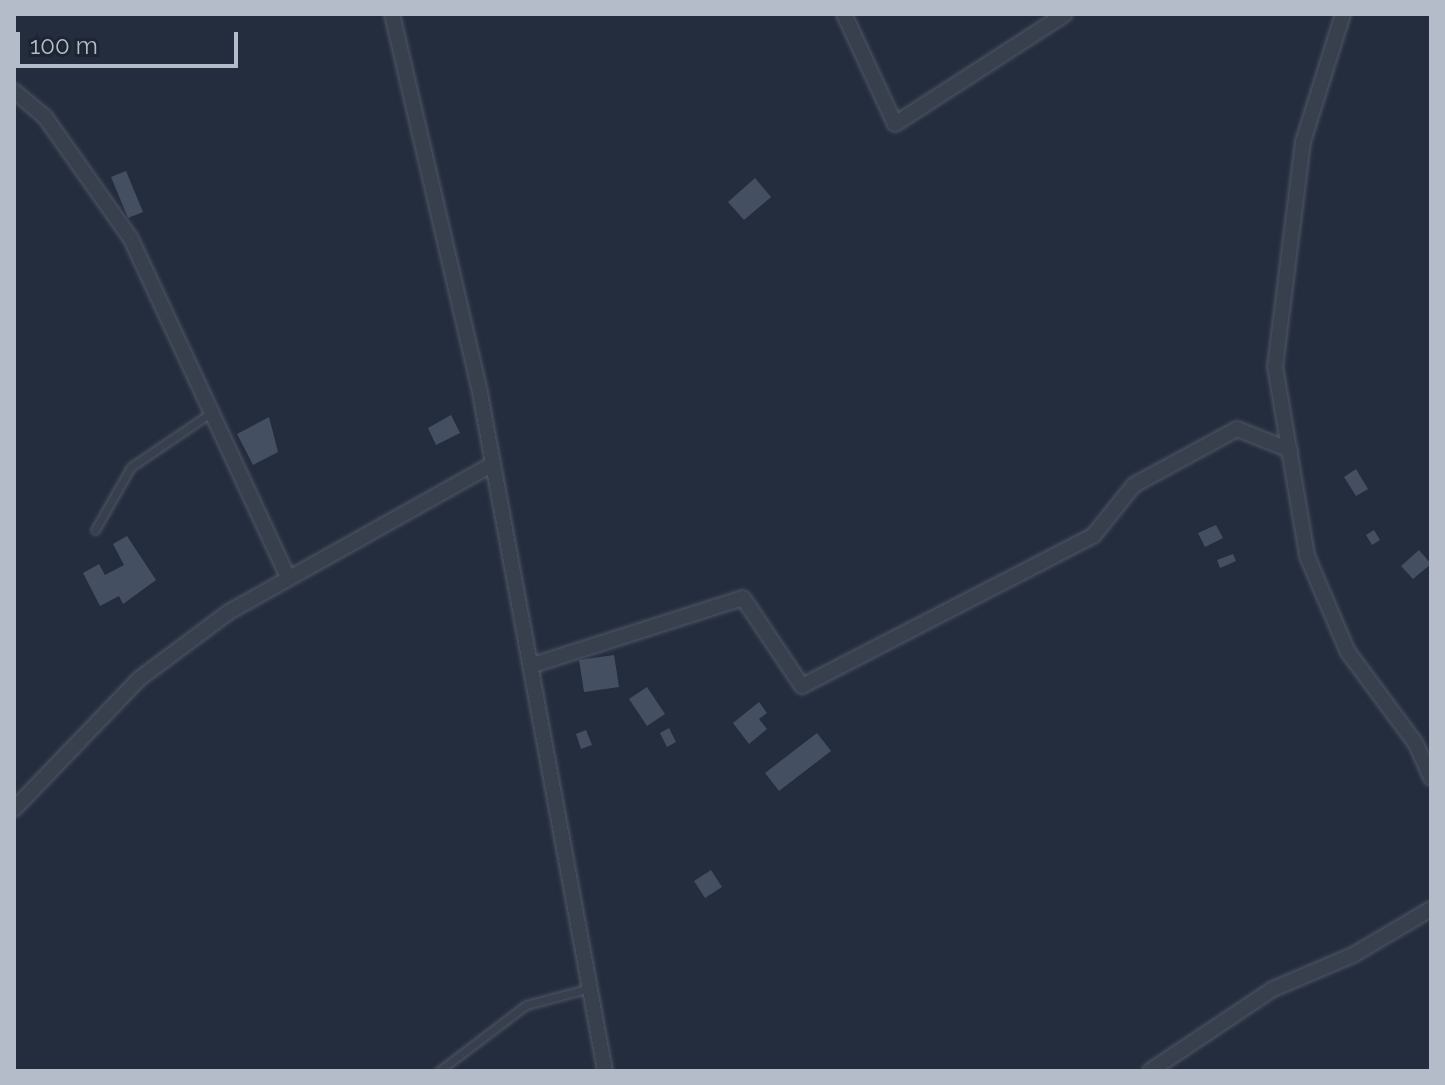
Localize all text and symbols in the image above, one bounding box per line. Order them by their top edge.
scale bar [20,16,242,66]
text: 100 m [30,31,98,60]

